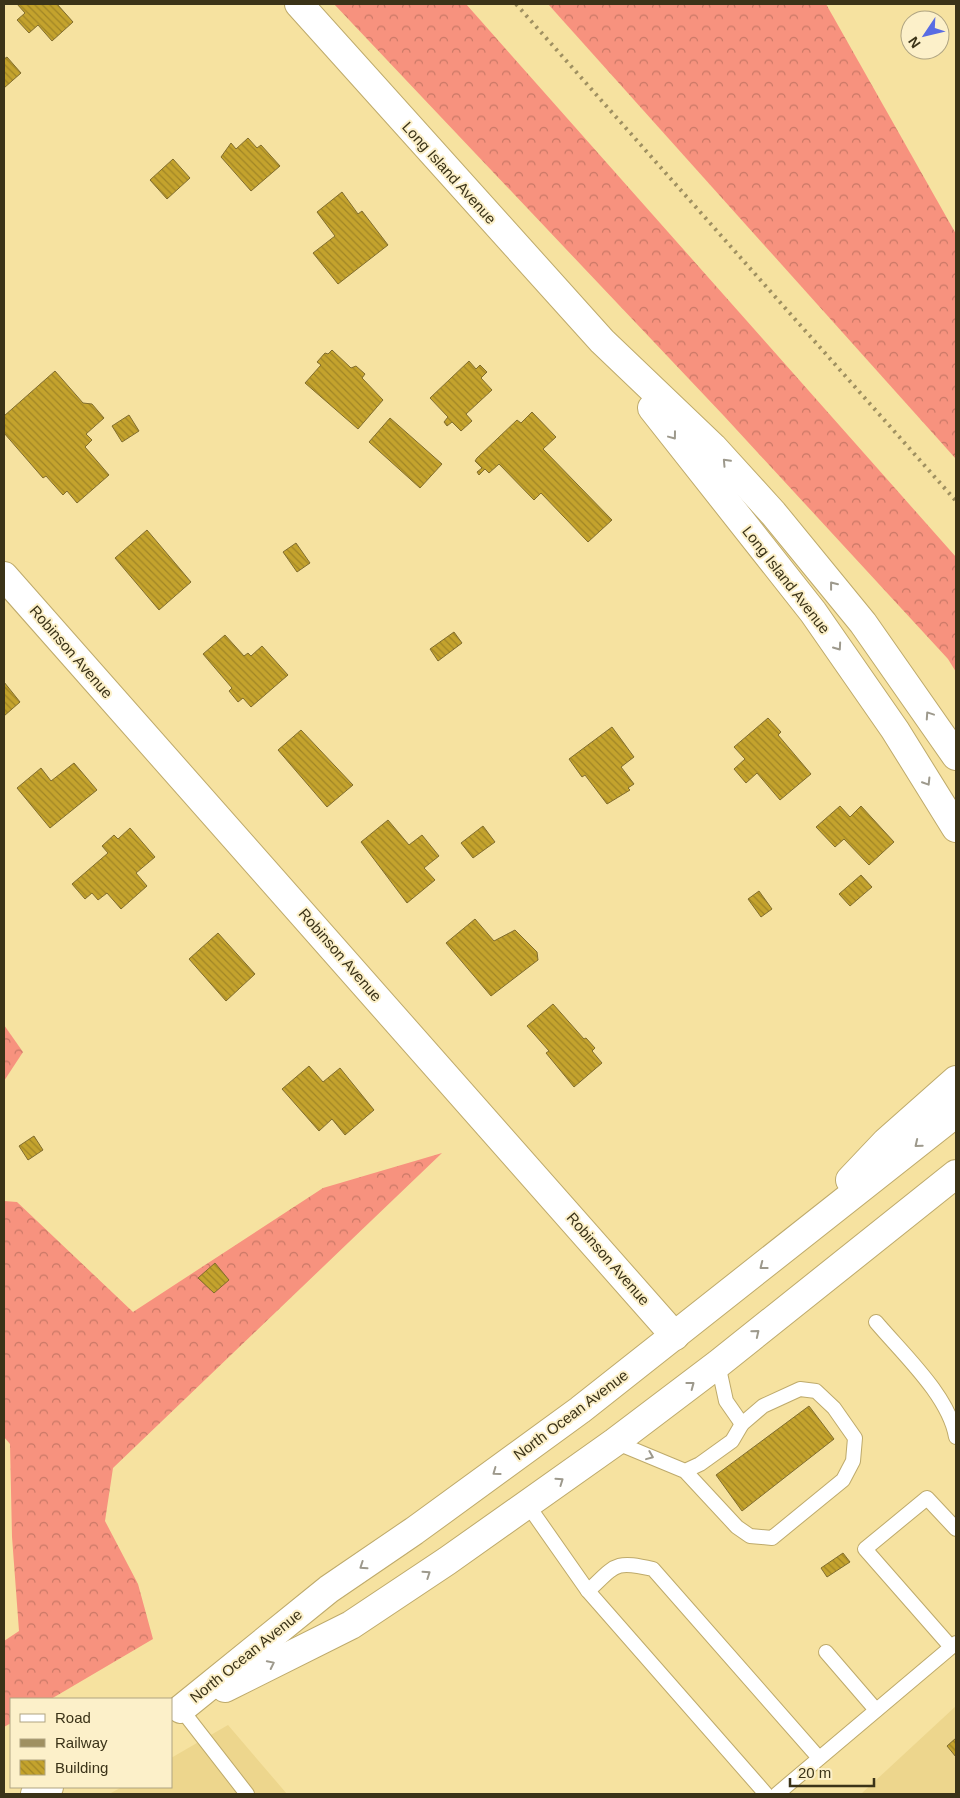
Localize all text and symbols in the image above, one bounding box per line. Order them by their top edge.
north arrow [900,10,950,60]
text: N [905,34,924,51]
street label: Long Island Avenue [399,118,500,227]
one-way arrow [668,430,676,439]
one-way arrow [723,458,732,467]
street label: Long Island Avenue [739,523,834,637]
one-way arrow [830,582,838,591]
street label: Robinson Avenue [26,602,116,702]
one-way arrow [832,641,840,650]
one-way arrow [926,712,935,721]
one-way arrow [921,777,931,786]
street label: Robinson Avenue [295,905,385,1005]
one-way arrow [915,1138,924,1146]
street label: Robinson Avenue [563,1209,653,1309]
one-way arrow [760,1261,769,1270]
one-way arrow [750,1331,759,1339]
street label: North Ocean Avenue [510,1366,631,1463]
one-way arrow [685,1382,694,1390]
one-way arrow [645,1450,654,1461]
one-way arrow [492,1466,502,1475]
one-way arrow [554,1478,564,1487]
one-way arrow [359,1559,368,1569]
one-way arrow [422,1571,431,1581]
street label: North Ocean Avenue [186,1605,305,1706]
one-way arrow [266,1660,275,1670]
legend [10,1698,172,1788]
text: Road [55,1709,91,1726]
text: Railway [55,1734,108,1751]
scale bar [790,1756,874,1788]
text: Building [55,1759,108,1776]
text: 20 m [798,1764,831,1781]

